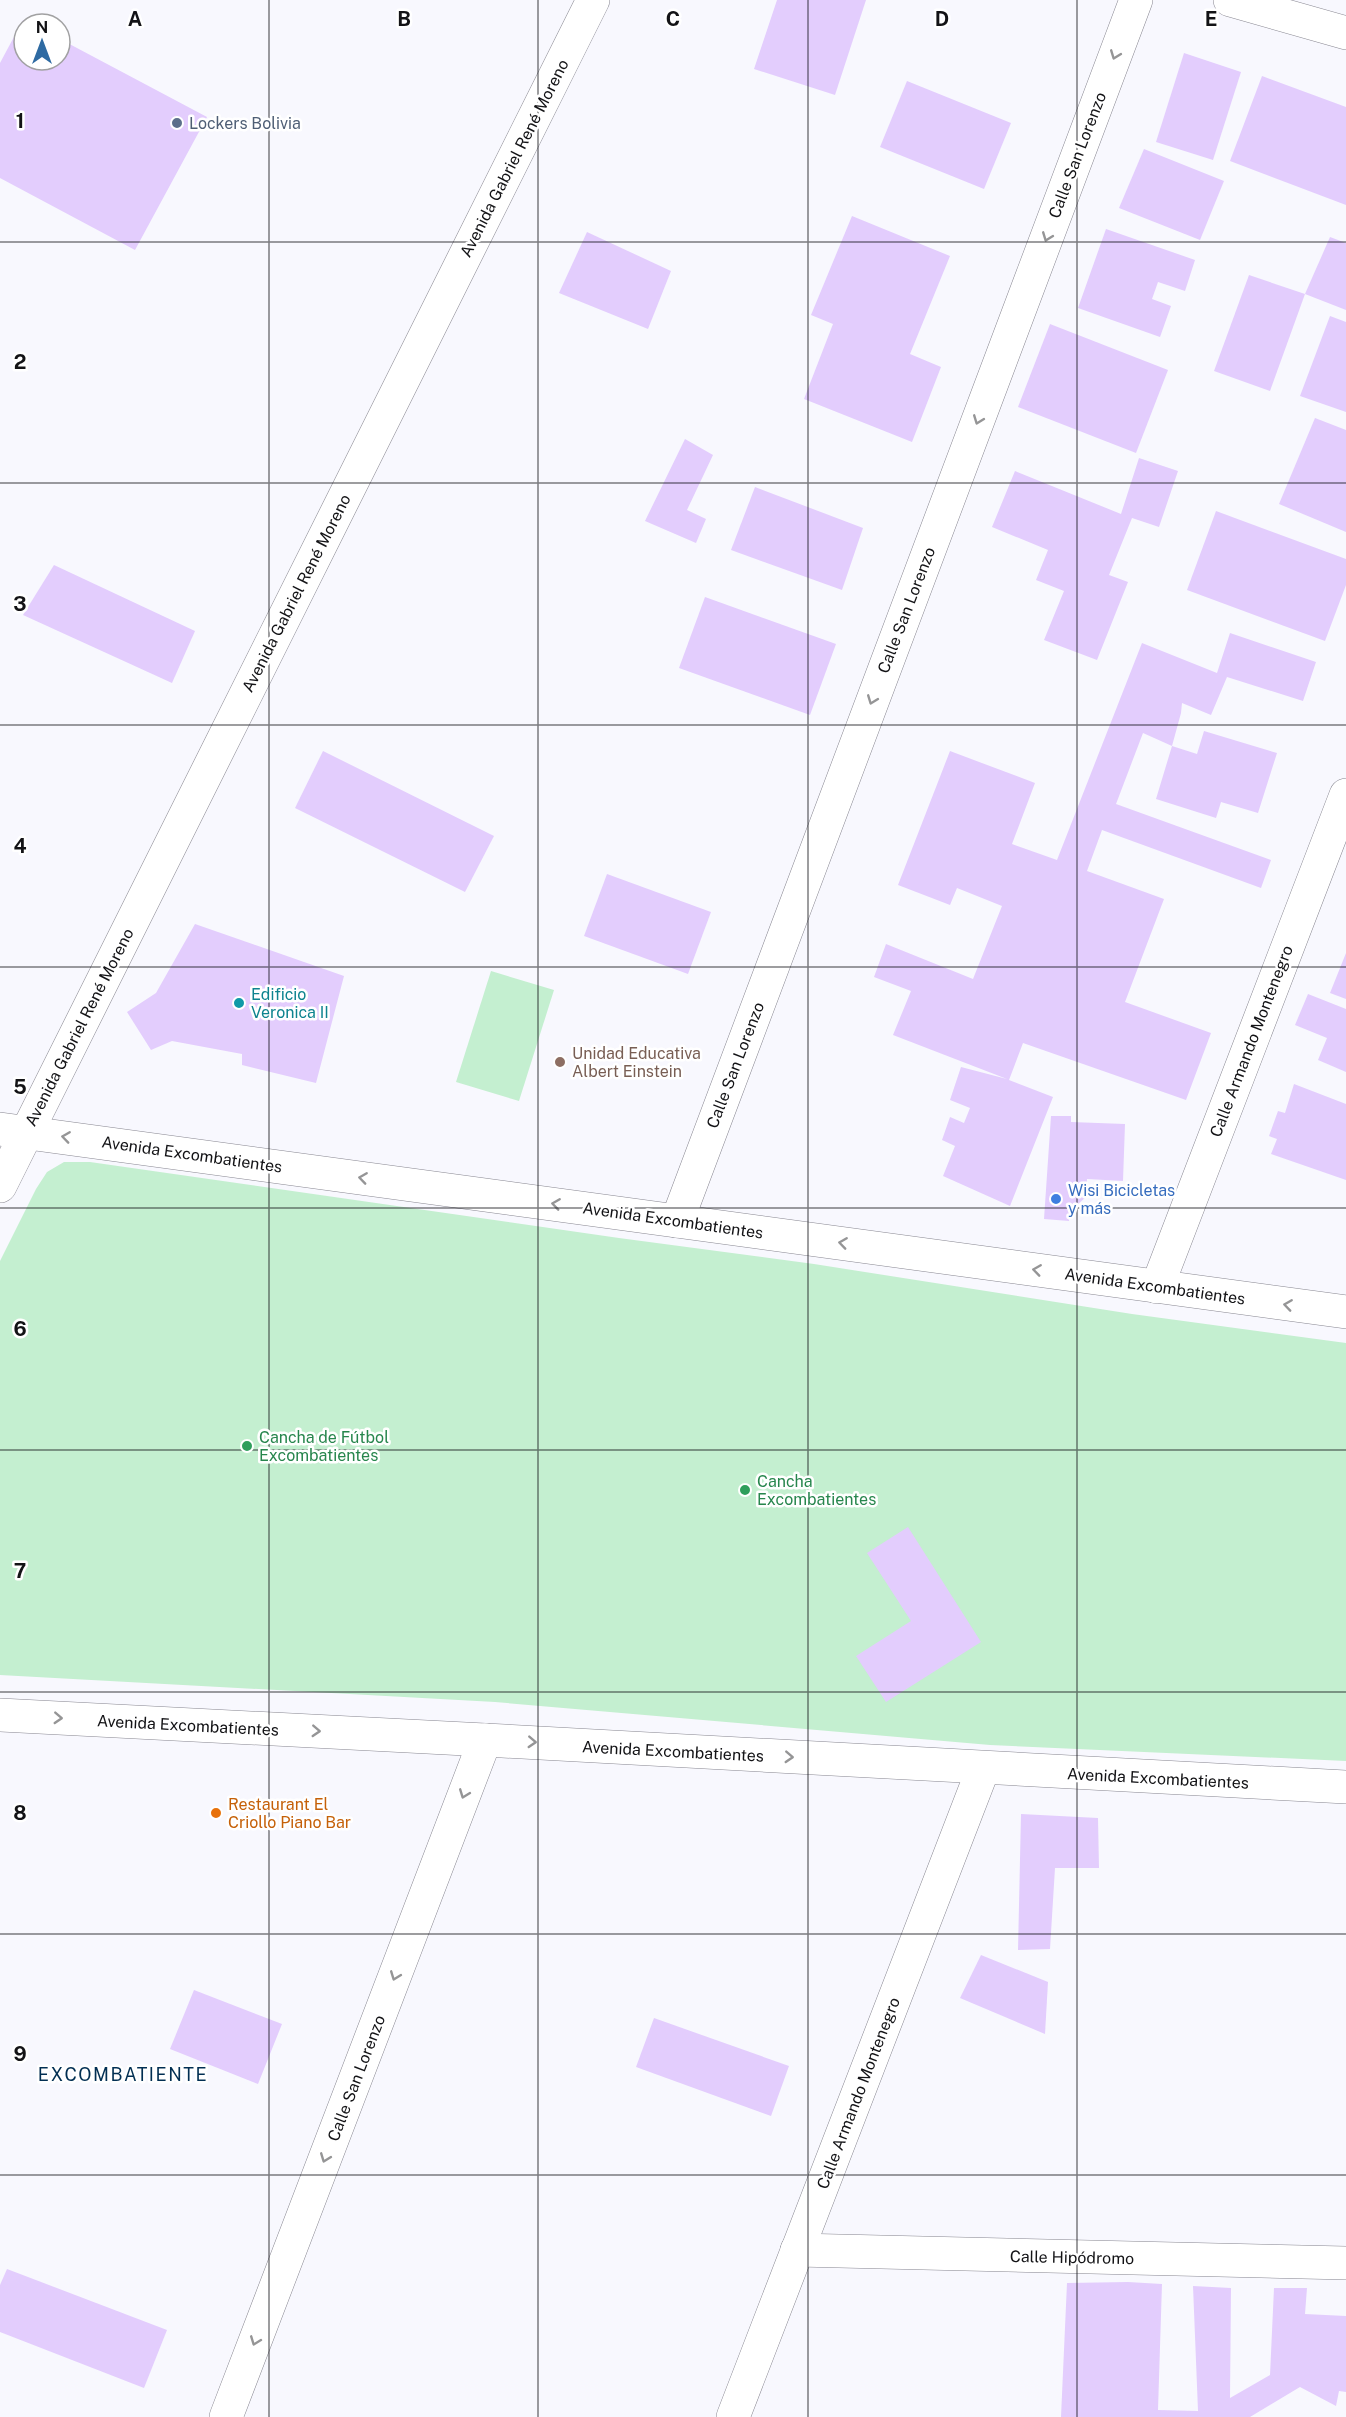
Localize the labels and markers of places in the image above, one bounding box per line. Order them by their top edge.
place label: Lockers Bolivia [189,114,301,133]
marker: Lockers Bolivia [170,116,184,130]
place label: Edificio Veronica II [251,985,329,1022]
marker: Edificio Veronica II [232,996,246,1010]
place label: Unidad Educativa Albert Einstein [572,1044,701,1081]
marker: Unidad Educativa Albert Einstein [553,1055,567,1069]
place label: Wisi Bicicletas y más [1068,1181,1175,1218]
marker: Wisi Bicicletas y más [1049,1192,1063,1206]
place label: Cancha de Fútbol Excombatientes [259,1428,389,1465]
marker: Cancha de Fútbol Excombatientes [240,1439,254,1453]
place label: Cancha Excombatientes [757,1472,876,1509]
marker: Cancha Excombatientes [738,1483,752,1497]
place label: Restaurant El Criollo Piano Bar [228,1795,351,1832]
marker: Restaurant El Criollo Piano Bar [209,1806,223,1820]

